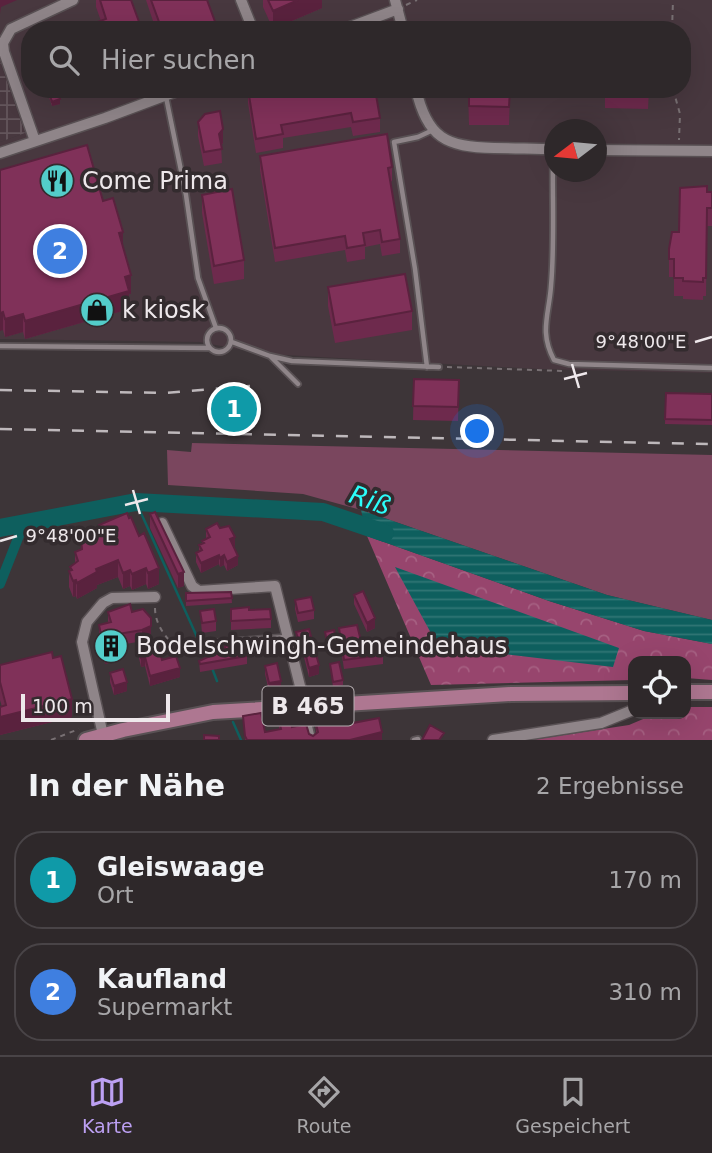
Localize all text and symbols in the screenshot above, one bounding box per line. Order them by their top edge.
search box [21,21,691,98]
icon: search [45,41,83,79]
text: Hier suchen [101,45,256,75]
north arrow [544,119,607,182]
restaurant icon: Come Prima [38,162,76,200]
place label: Come Prima [82,167,228,195]
pin: 2 [37,225,83,277]
shop icon: k kiosk [78,291,116,329]
place label: k kiosk [122,296,205,324]
text: 9°48'00"E [596,331,686,352]
pin: 1 [211,383,257,435]
your location [460,414,494,448]
water label: Riß [345,479,395,521]
text: 9°48'00"E [26,525,116,546]
building icon: Bodelschwingh-Gemeindehaus [92,627,130,665]
place label: Bodelschwingh-Gemeindehaus [136,632,507,660]
map controls [628,656,691,719]
button: locate [628,656,691,719]
road number: B 465 [262,686,354,726]
scale bar [21,691,170,723]
text: 100 m [32,695,93,717]
text: In der Nähe [28,768,225,803]
text: 2 Ergebnisse [536,773,684,799]
text: Gleiswaage [97,852,265,882]
text: 1 [45,867,61,893]
text: 170 m [608,867,682,893]
text: Ort [97,882,134,908]
text: Kaufland [97,964,227,994]
text: 2 [45,979,61,1005]
text: 310 m [608,979,682,1005]
text: Supermarkt [97,994,232,1020]
tab: Karte [82,1073,133,1137]
tab: Route [296,1073,352,1137]
tab: Gespeichert [515,1073,630,1137]

